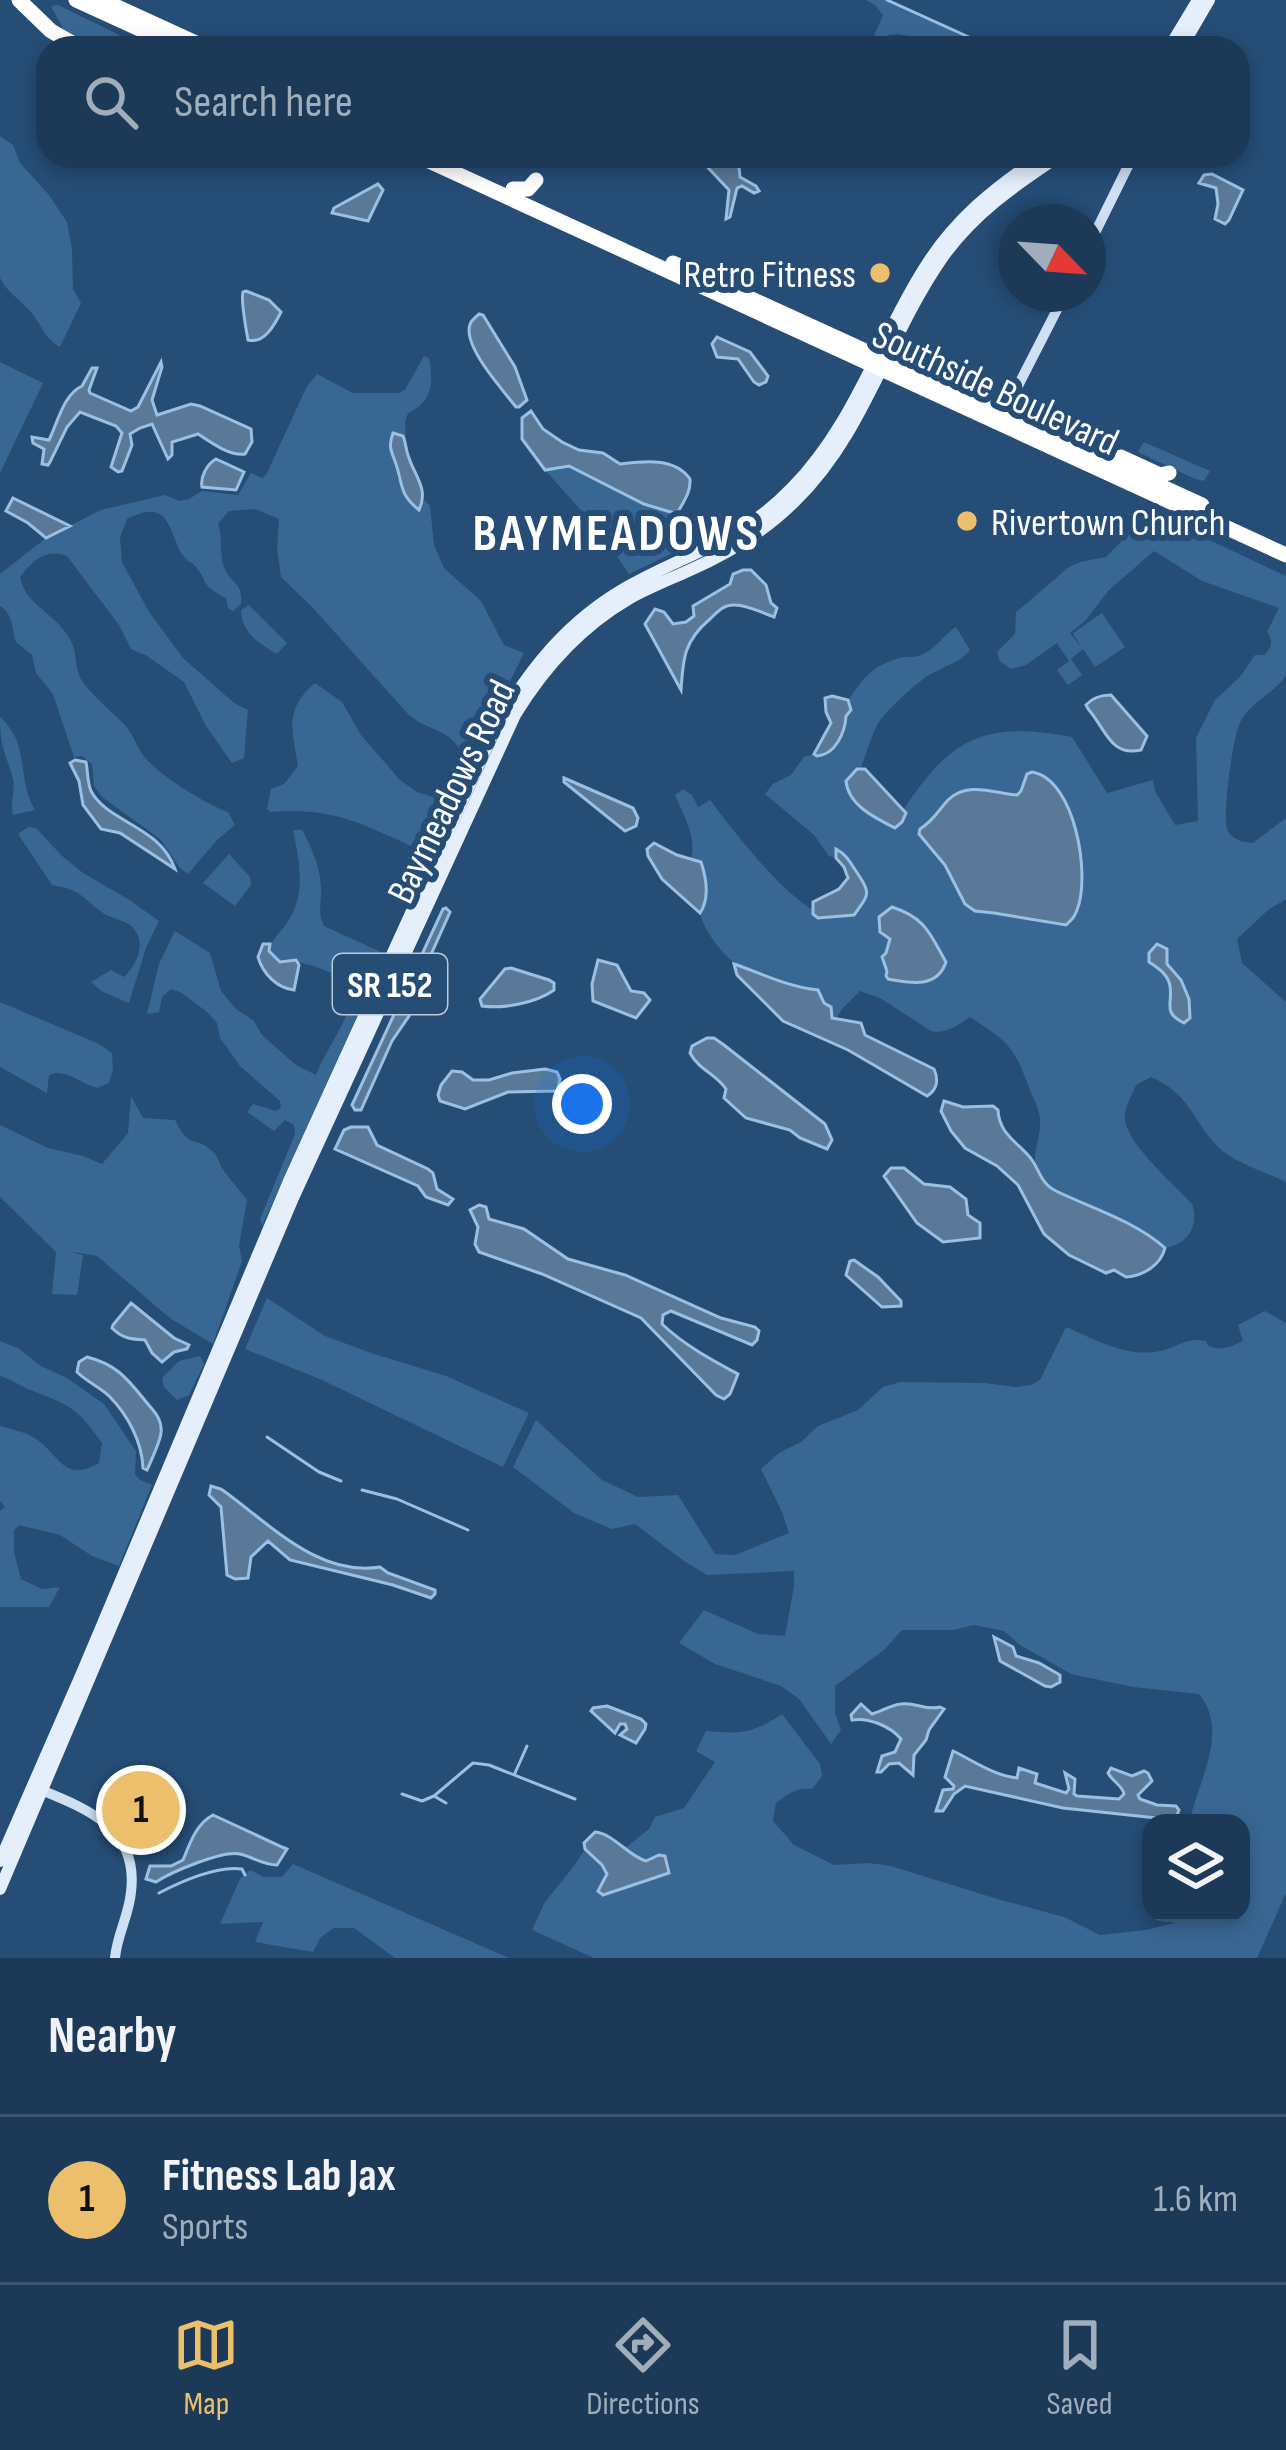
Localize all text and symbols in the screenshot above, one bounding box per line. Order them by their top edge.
search box [36,36,1250,168]
icon: search [78,69,144,135]
text: Search here [174,75,353,130]
north arrow [998,204,1106,312]
place label: Retro Fitness [684,252,856,299]
marker: Retro Fitness [867,260,893,286]
street label: Southside Boulevard [864,312,1125,467]
place label: Rivertown Church [991,500,1226,547]
district label: BAYMEADOWS [473,504,761,565]
marker: Rivertown Church [954,508,980,534]
street label: Baymeadows Road [378,673,526,911]
road number: SR 152 [333,954,447,1014]
your location [552,1074,612,1134]
pin: 1 [102,1765,180,1855]
map controls [1142,1814,1250,1922]
button: layers [1142,1814,1250,1922]
text: Nearby [48,2006,177,2067]
text: Fitness Lab Jax [162,2149,395,2204]
text: 1 [79,2176,95,2223]
text: 1.6 km [1154,2176,1238,2223]
text: Sports [162,2204,248,2251]
tab: Map [173,2312,239,2424]
tab: Directions [586,2312,700,2424]
tab: Saved [1046,2312,1113,2424]

